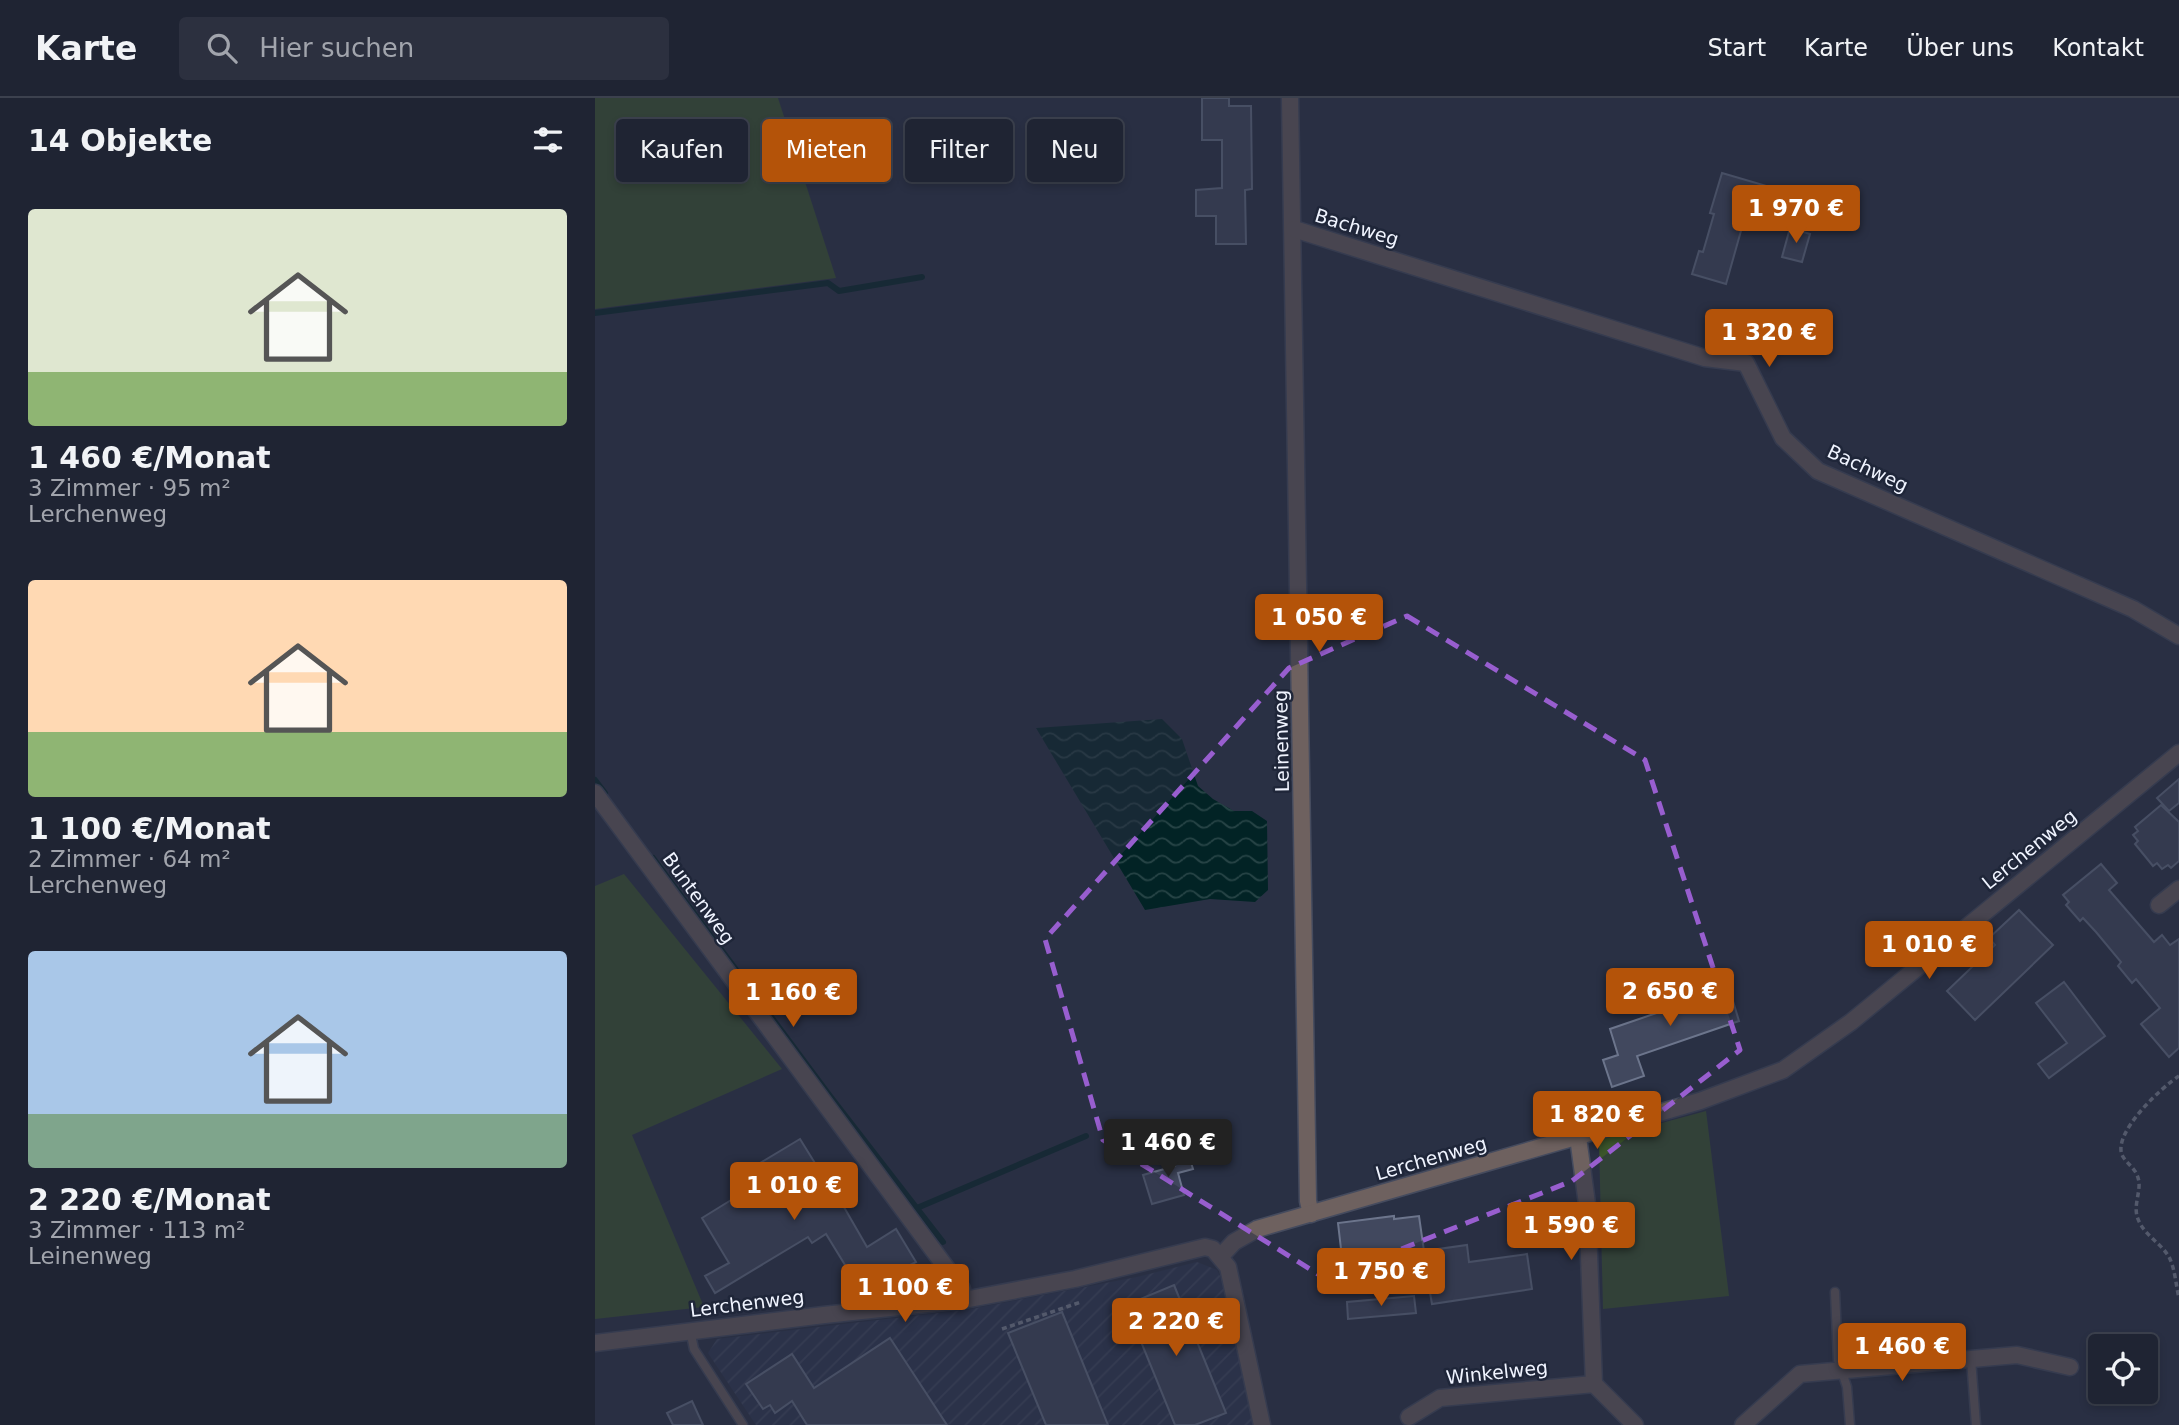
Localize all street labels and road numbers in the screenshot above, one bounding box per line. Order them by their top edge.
street label: Bachweg [1312,204,1402,250]
street label: Bachweg [1824,440,1912,496]
street label: Leinenweg [1269,690,1293,792]
street label: Lerchenweg [1977,804,2081,894]
street label: Buntenweg [658,848,740,948]
street label: Lerchenweg [1373,1132,1489,1184]
street label: Lerchenweg [689,1285,805,1321]
street label: Winkelweg [1445,1356,1549,1388]

